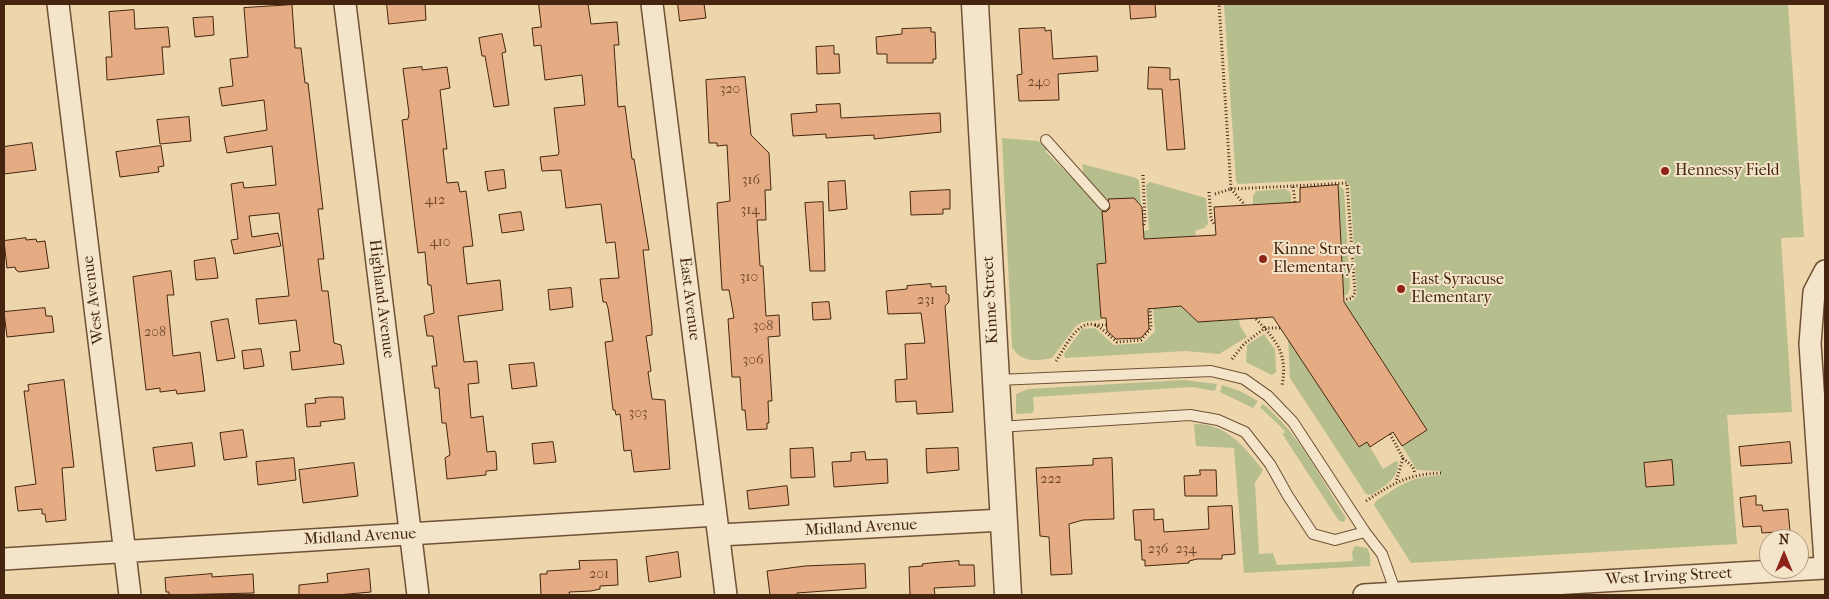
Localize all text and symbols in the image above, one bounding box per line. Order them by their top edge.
house number: 240 [1027,75,1051,91]
house number: 320 [720,82,740,98]
place label: Hennessy Field [1675,161,1780,181]
marker: Hennessy Field [1659,165,1671,177]
house number: 316 [742,173,760,189]
house number: 412 [425,193,445,209]
house number: 314 [740,203,760,219]
house number: 410 [430,235,450,251]
street label: Highland Avenue [364,238,398,360]
place label: Kinne Street Elementary [1273,240,1361,278]
marker: Kinne Street Elementary [1257,253,1269,265]
street label: West Avenue [79,255,109,345]
street label: Kinne Street [979,255,1003,345]
street label: East Avenue [674,256,704,342]
house number: 310 [740,270,758,286]
place label: East Syracuse Elementary [1411,270,1504,308]
marker: East Syracuse Elementary [1395,283,1407,295]
house number: 231 [917,293,935,309]
house number: 308 [753,319,773,335]
house number: 208 [144,325,166,341]
house number: 306 [742,353,764,369]
house number: 303 [628,406,648,422]
house number: 222 [1040,472,1062,488]
street label: Midland Avenue [804,515,918,541]
street label: Midland Avenue [303,524,417,550]
north arrow [1759,529,1809,579]
text: N [1779,531,1789,548]
house number: 236 [1148,542,1168,558]
house number: 234 [1175,542,1197,558]
street label: West Irving Street [1605,564,1733,590]
house number: 201 [589,567,609,583]

